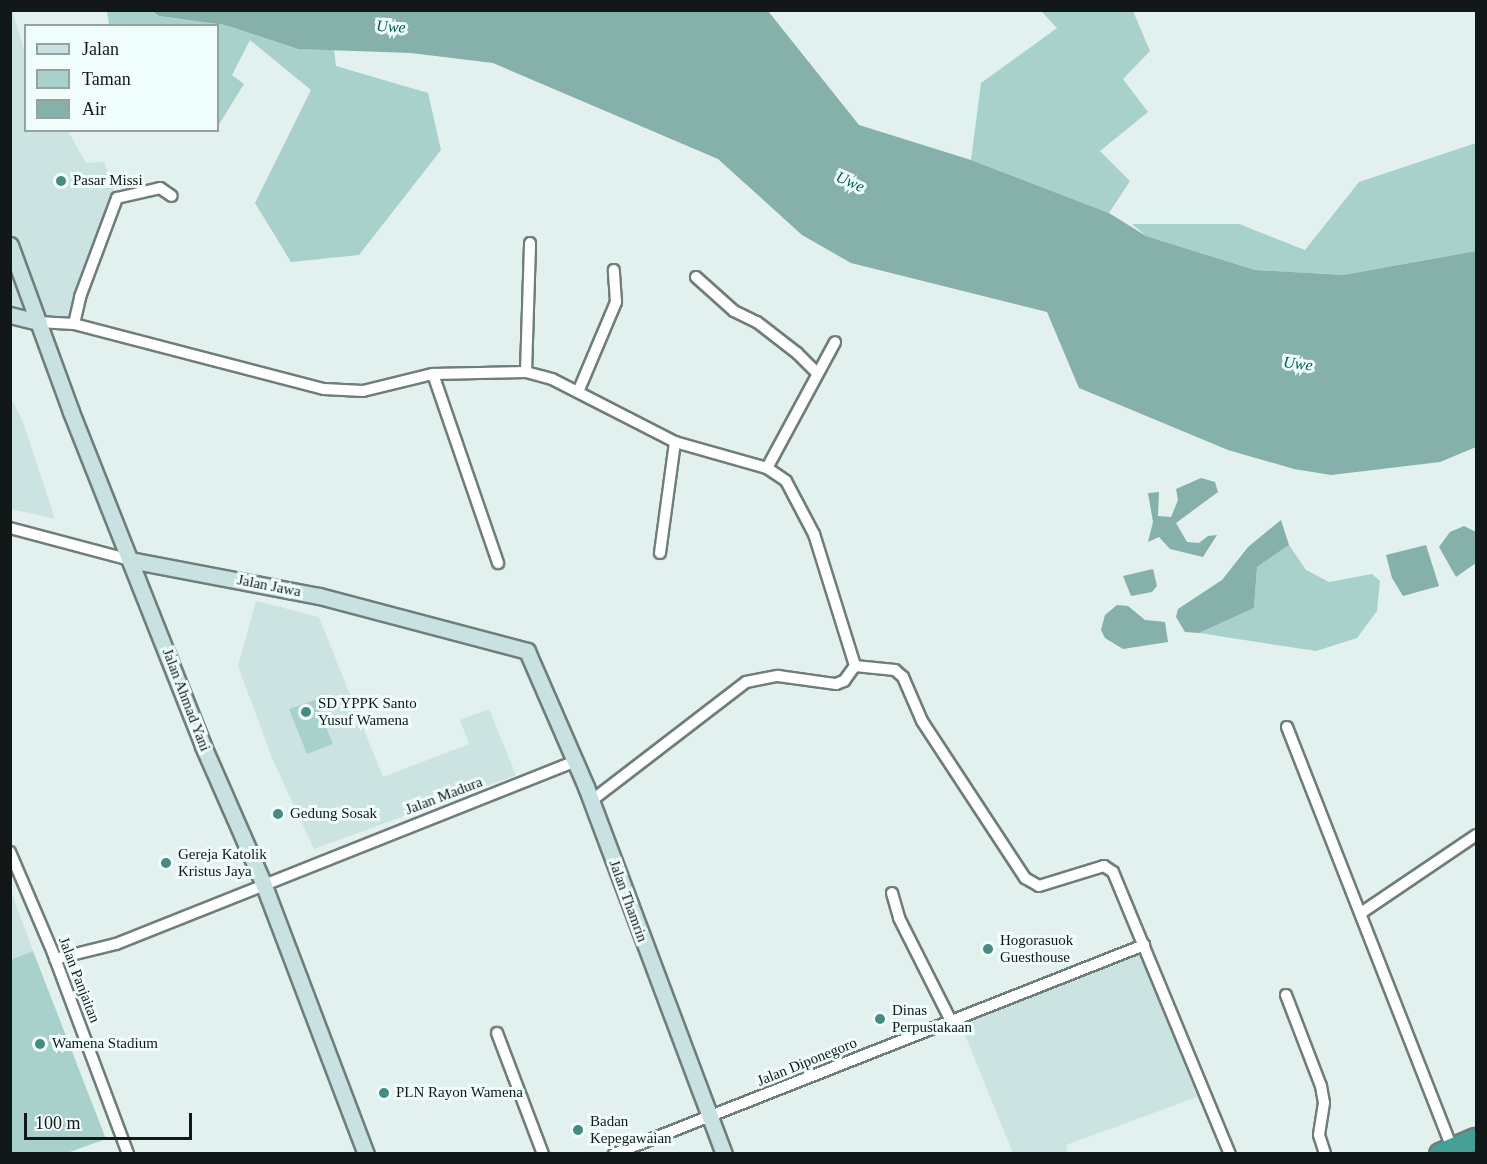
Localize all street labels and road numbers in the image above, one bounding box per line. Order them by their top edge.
street label: Jalan Jawa [236,571,302,601]
street label: Jalan Ahmad Yani [158,645,214,755]
street label: Jalan Madura [403,773,485,819]
street label: Jalan Thamrin [605,857,651,945]
street label: Jalan Panjaitan [54,935,104,1025]
street label: Jalan Diponegoro [754,1034,860,1090]

